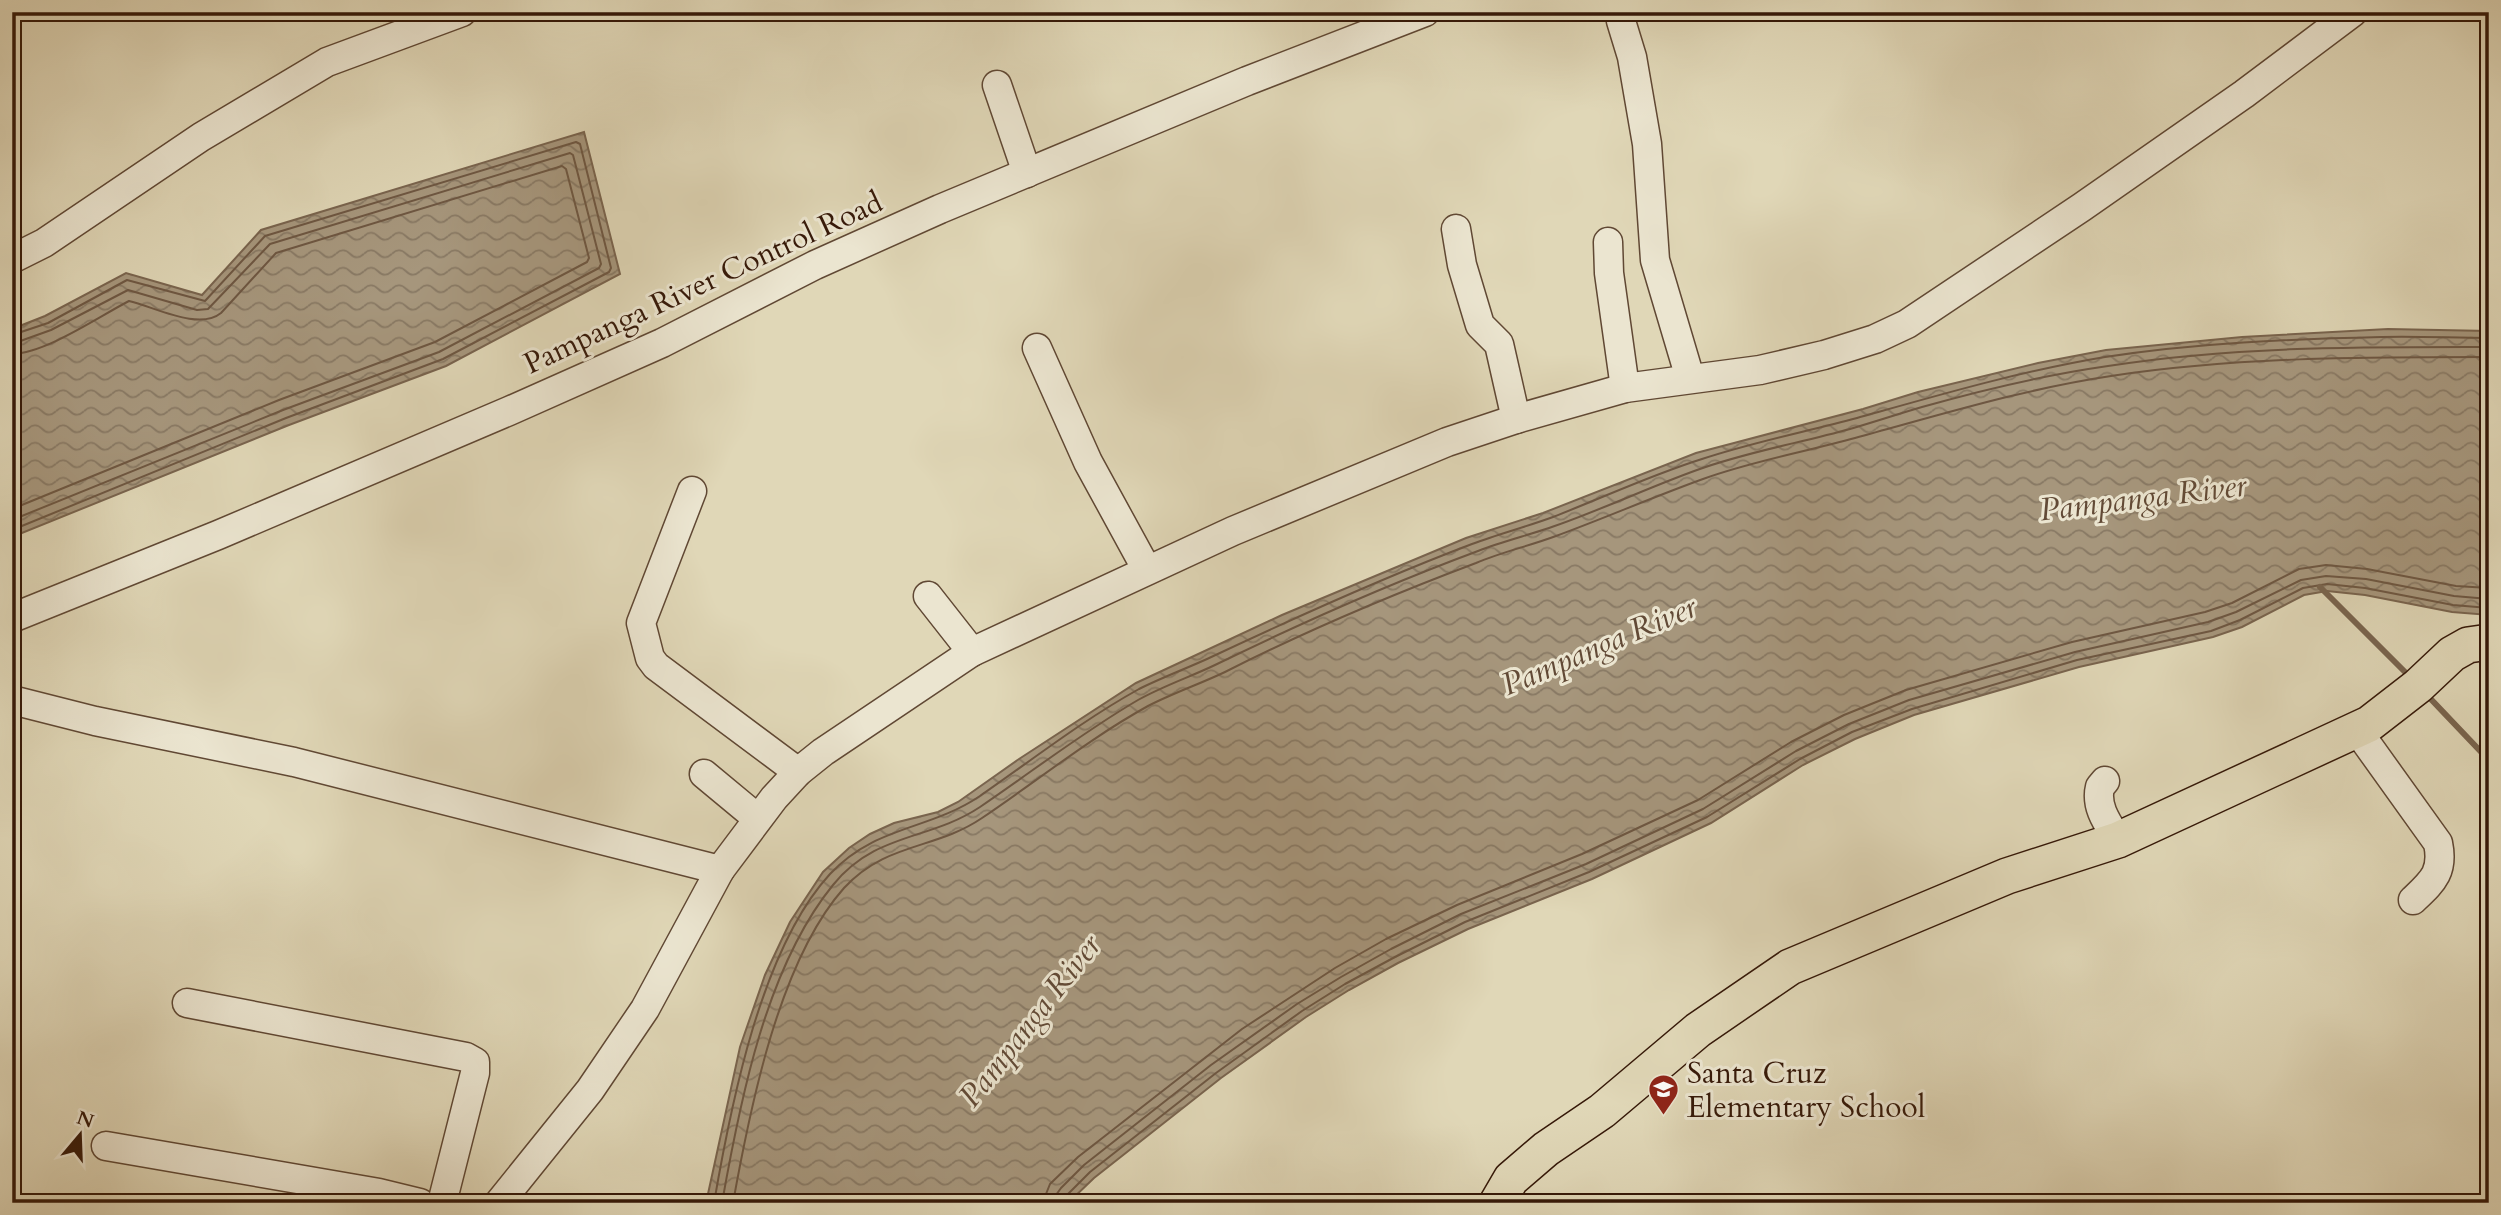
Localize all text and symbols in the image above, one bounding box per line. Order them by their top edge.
street label: Pampanga River Control Road [517,182,889,384]
water label: Pampanga River [2037,463,2250,533]
water label: Pampanga River [1495,585,1705,707]
water label: Pampanga River [949,924,1112,1116]
place label: Santa Cruz Elementary School [1687,1053,1926,1128]
school or university icon: Santa Cruz Elementary School [1647,1073,1681,1117]
north arrow [46,1100,116,1170]
text: N [73,1105,98,1135]

